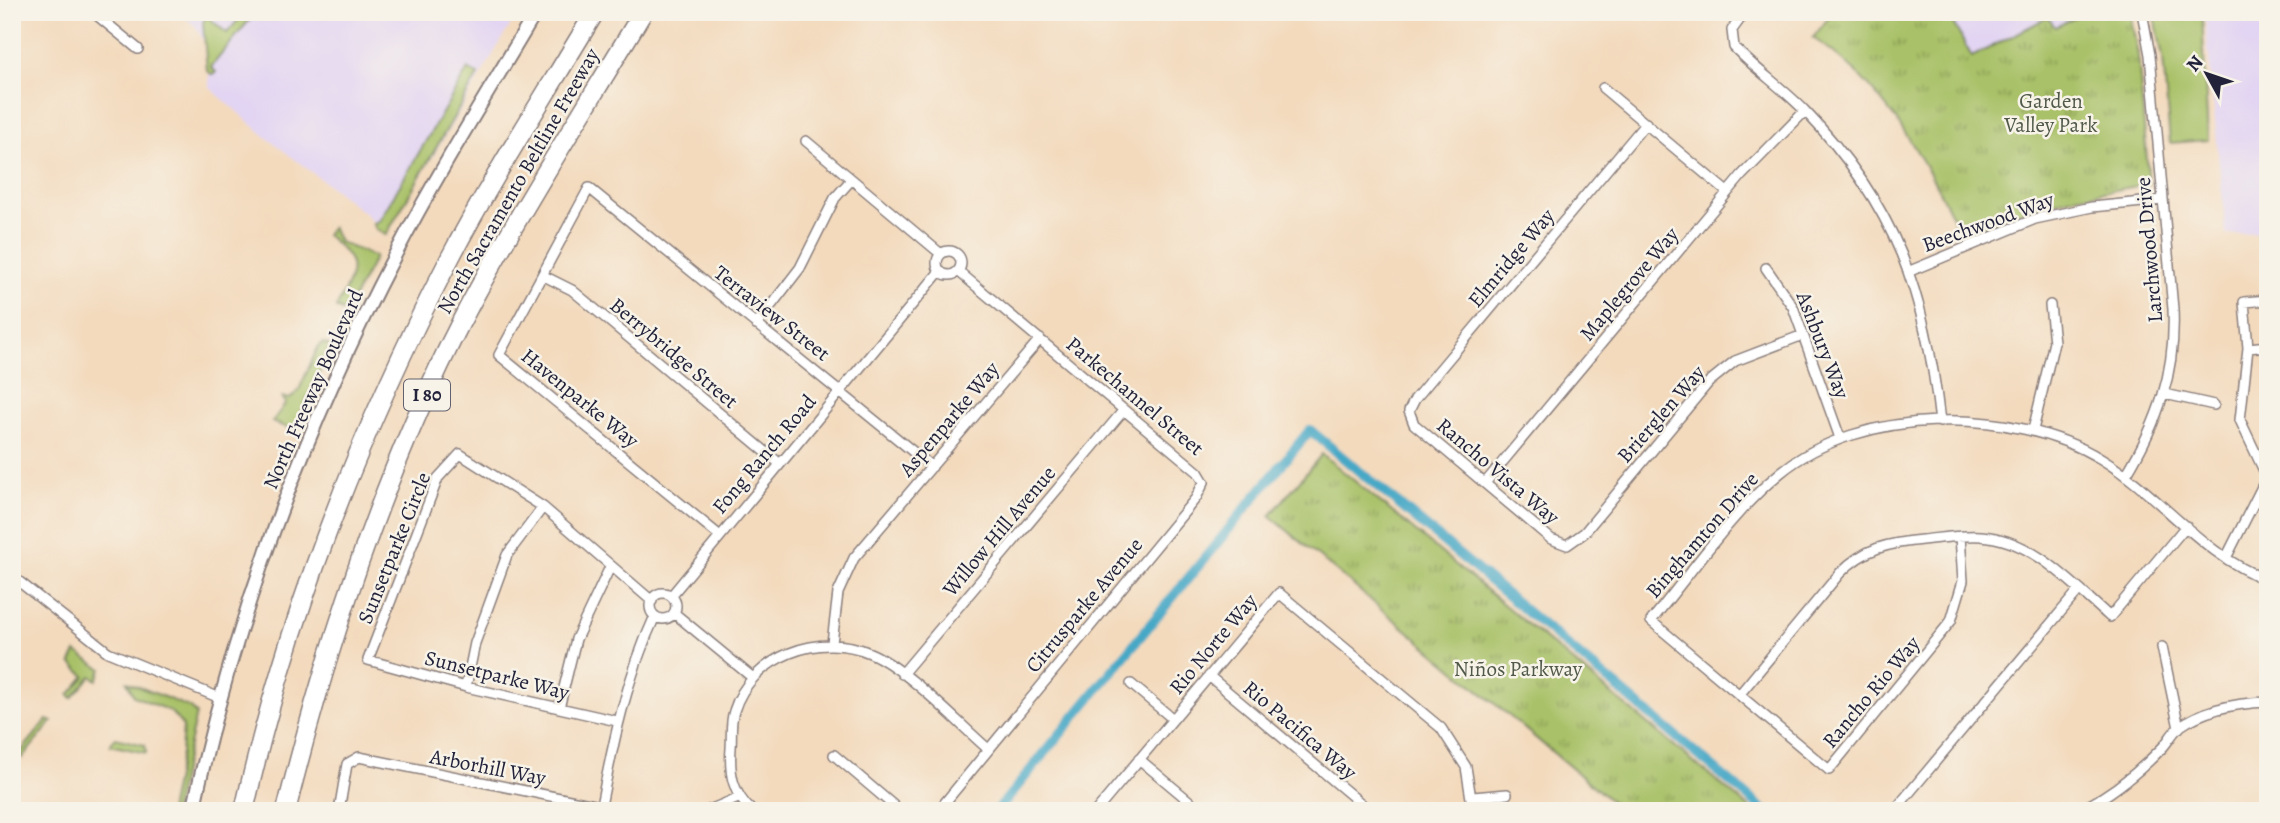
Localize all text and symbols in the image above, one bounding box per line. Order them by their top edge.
north arrow [2172,38,2242,108]
street label: North Sacramento Beltline Freeway [430,42,606,319]
text: N [2180,50,2209,77]
park label: Garden Valley Park [2003,87,2098,139]
street label: Larchwood Drive [2129,176,2169,324]
street label: Beechwood Way [1918,185,2058,259]
street label: Elmridge Way [1461,202,1561,313]
street label: Maplegrove Way [1573,221,1685,347]
street label: Terraview Street [708,259,836,367]
street label: North Freeway Boulevard [256,284,370,494]
street label: Ashbury Way [1789,287,1856,403]
street label: Berrybridge Street [604,291,744,415]
street label: Parkechannel Street [1060,330,1210,462]
street label: Havenparke Way [515,342,645,455]
street label: Aspenparke Way [892,355,1006,483]
street label: Brierglen Way [1611,359,1712,469]
road number: I 80 [404,380,450,410]
street label: Fong Ranch Road [706,388,823,520]
street label: Rancho Vista Way [1431,411,1566,531]
street label: Willow Hill Avenue [935,460,1062,603]
street label: Binghamton Drive [1639,466,1765,604]
street label: Sunsetparke Circle [351,468,437,628]
street label: Citrusparke Avenue [1019,531,1149,679]
street label: Rio Norte Way [1163,587,1264,700]
street label: Rancho Rio Way [1816,630,1927,754]
street label: Sunsetparke Way [422,644,573,707]
park label: Niños Parkway [1454,655,1583,683]
street label: Rio Pacifica Way [1237,674,1363,786]
street label: Arborhill Way [427,742,549,792]

